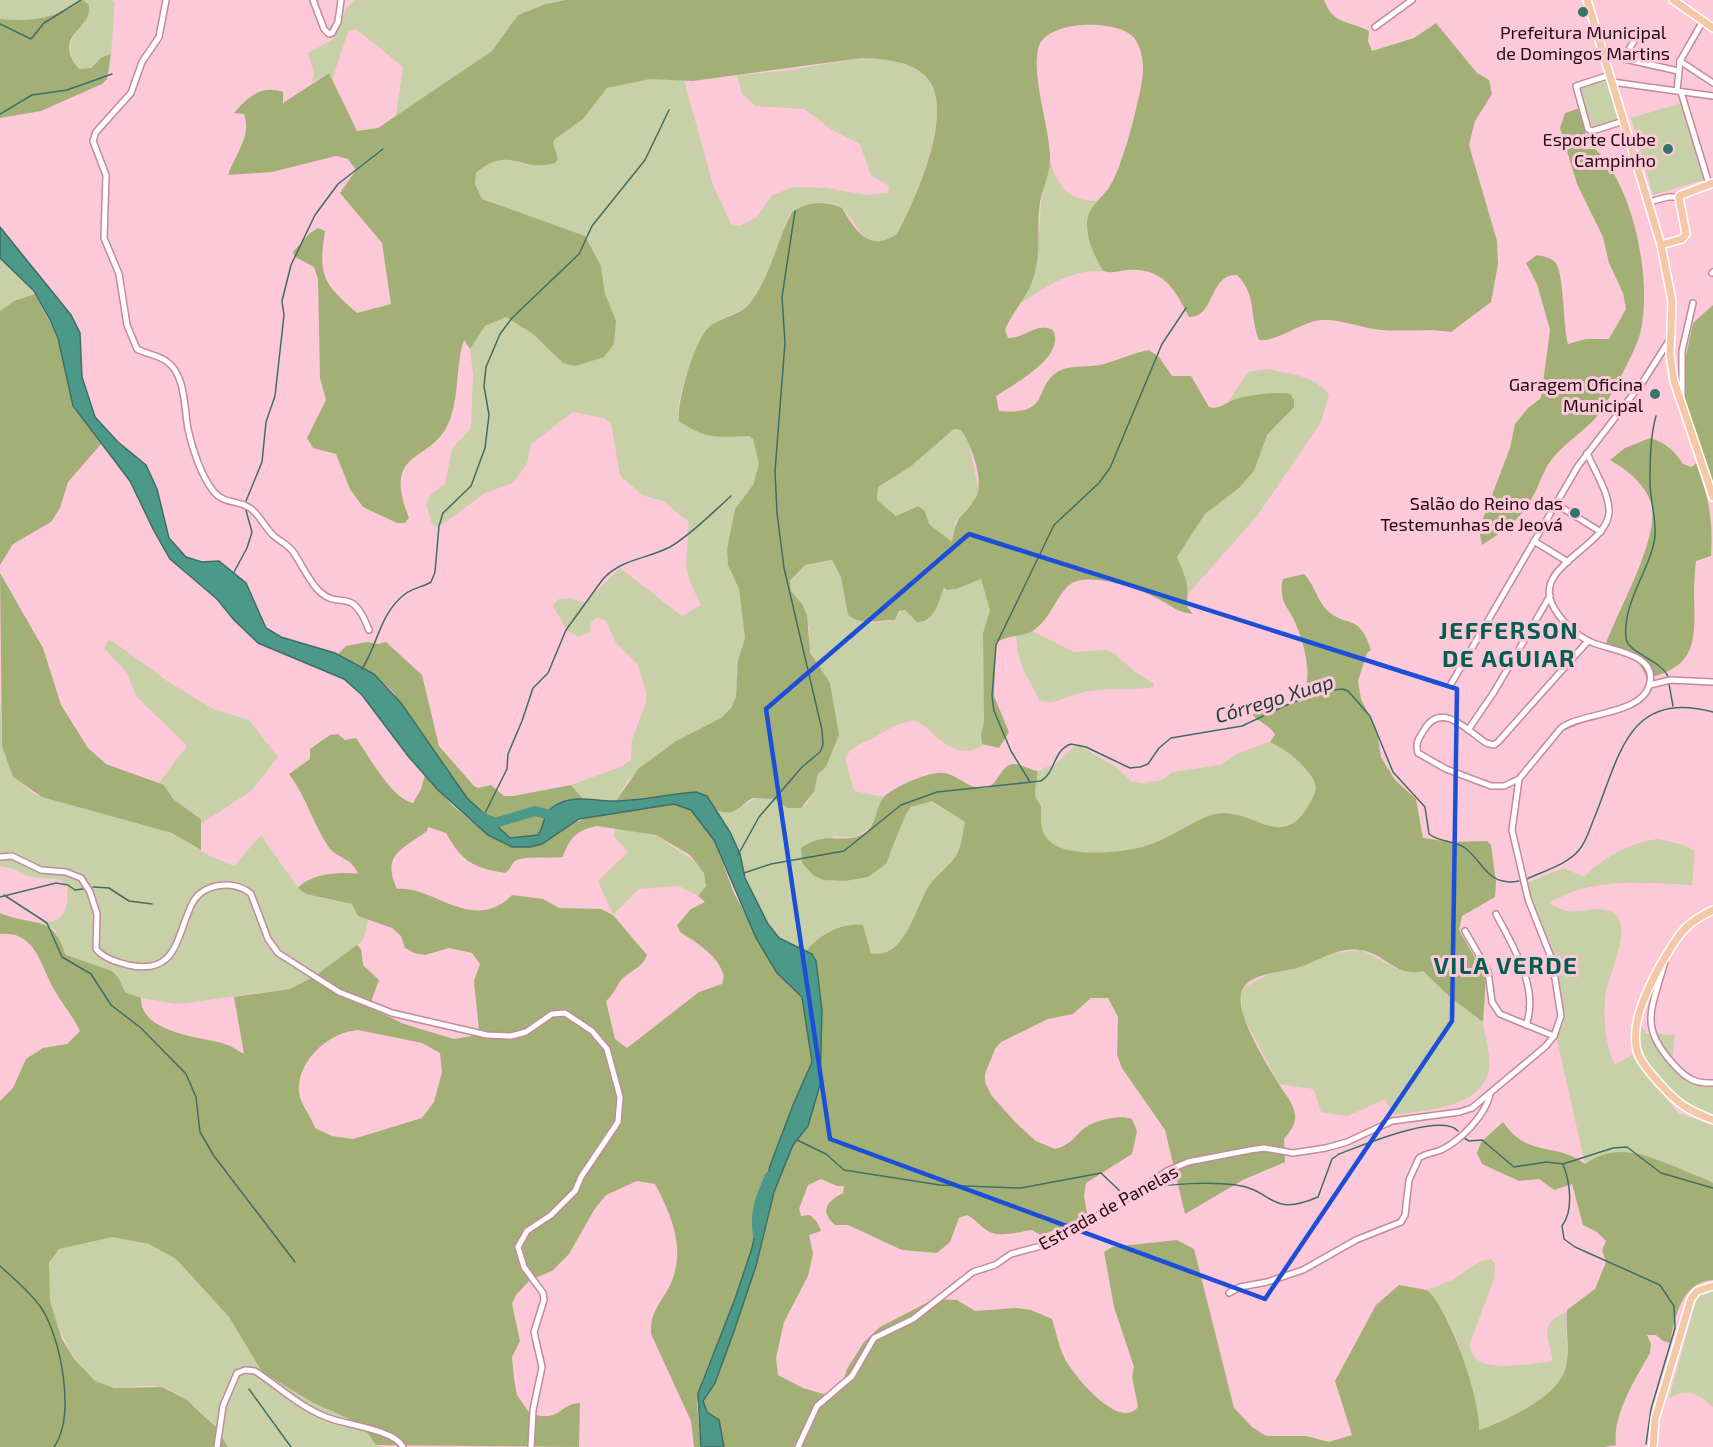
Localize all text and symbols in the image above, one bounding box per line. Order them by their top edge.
marker: Prefeitura Municipal de Domingos Martins [1576,5,1590,19]
place label: Prefeitura Municipal de Domingos Martins [1496,21,1670,64]
place label: Esporte Clube Campinho [1543,128,1656,171]
marker: Esporte Clube Campinho [1661,142,1675,156]
place label: Garagem Oficina Municipal [1509,373,1644,416]
marker: Garagem Oficina Municipal [1648,387,1662,401]
place label: Salão do Reino das Testemunhas de Jeová [1380,492,1563,535]
marker: Salão do Reino das Testemunhas de Jeová [1568,506,1582,520]
district label: JEFFERSON DE AGUIAR [1439,615,1579,672]
water label: Córrego Xuap [1212,669,1336,727]
district label: VILA VERDE [1434,950,1579,979]
street label: Estrada de Panelas [1034,1159,1182,1255]

